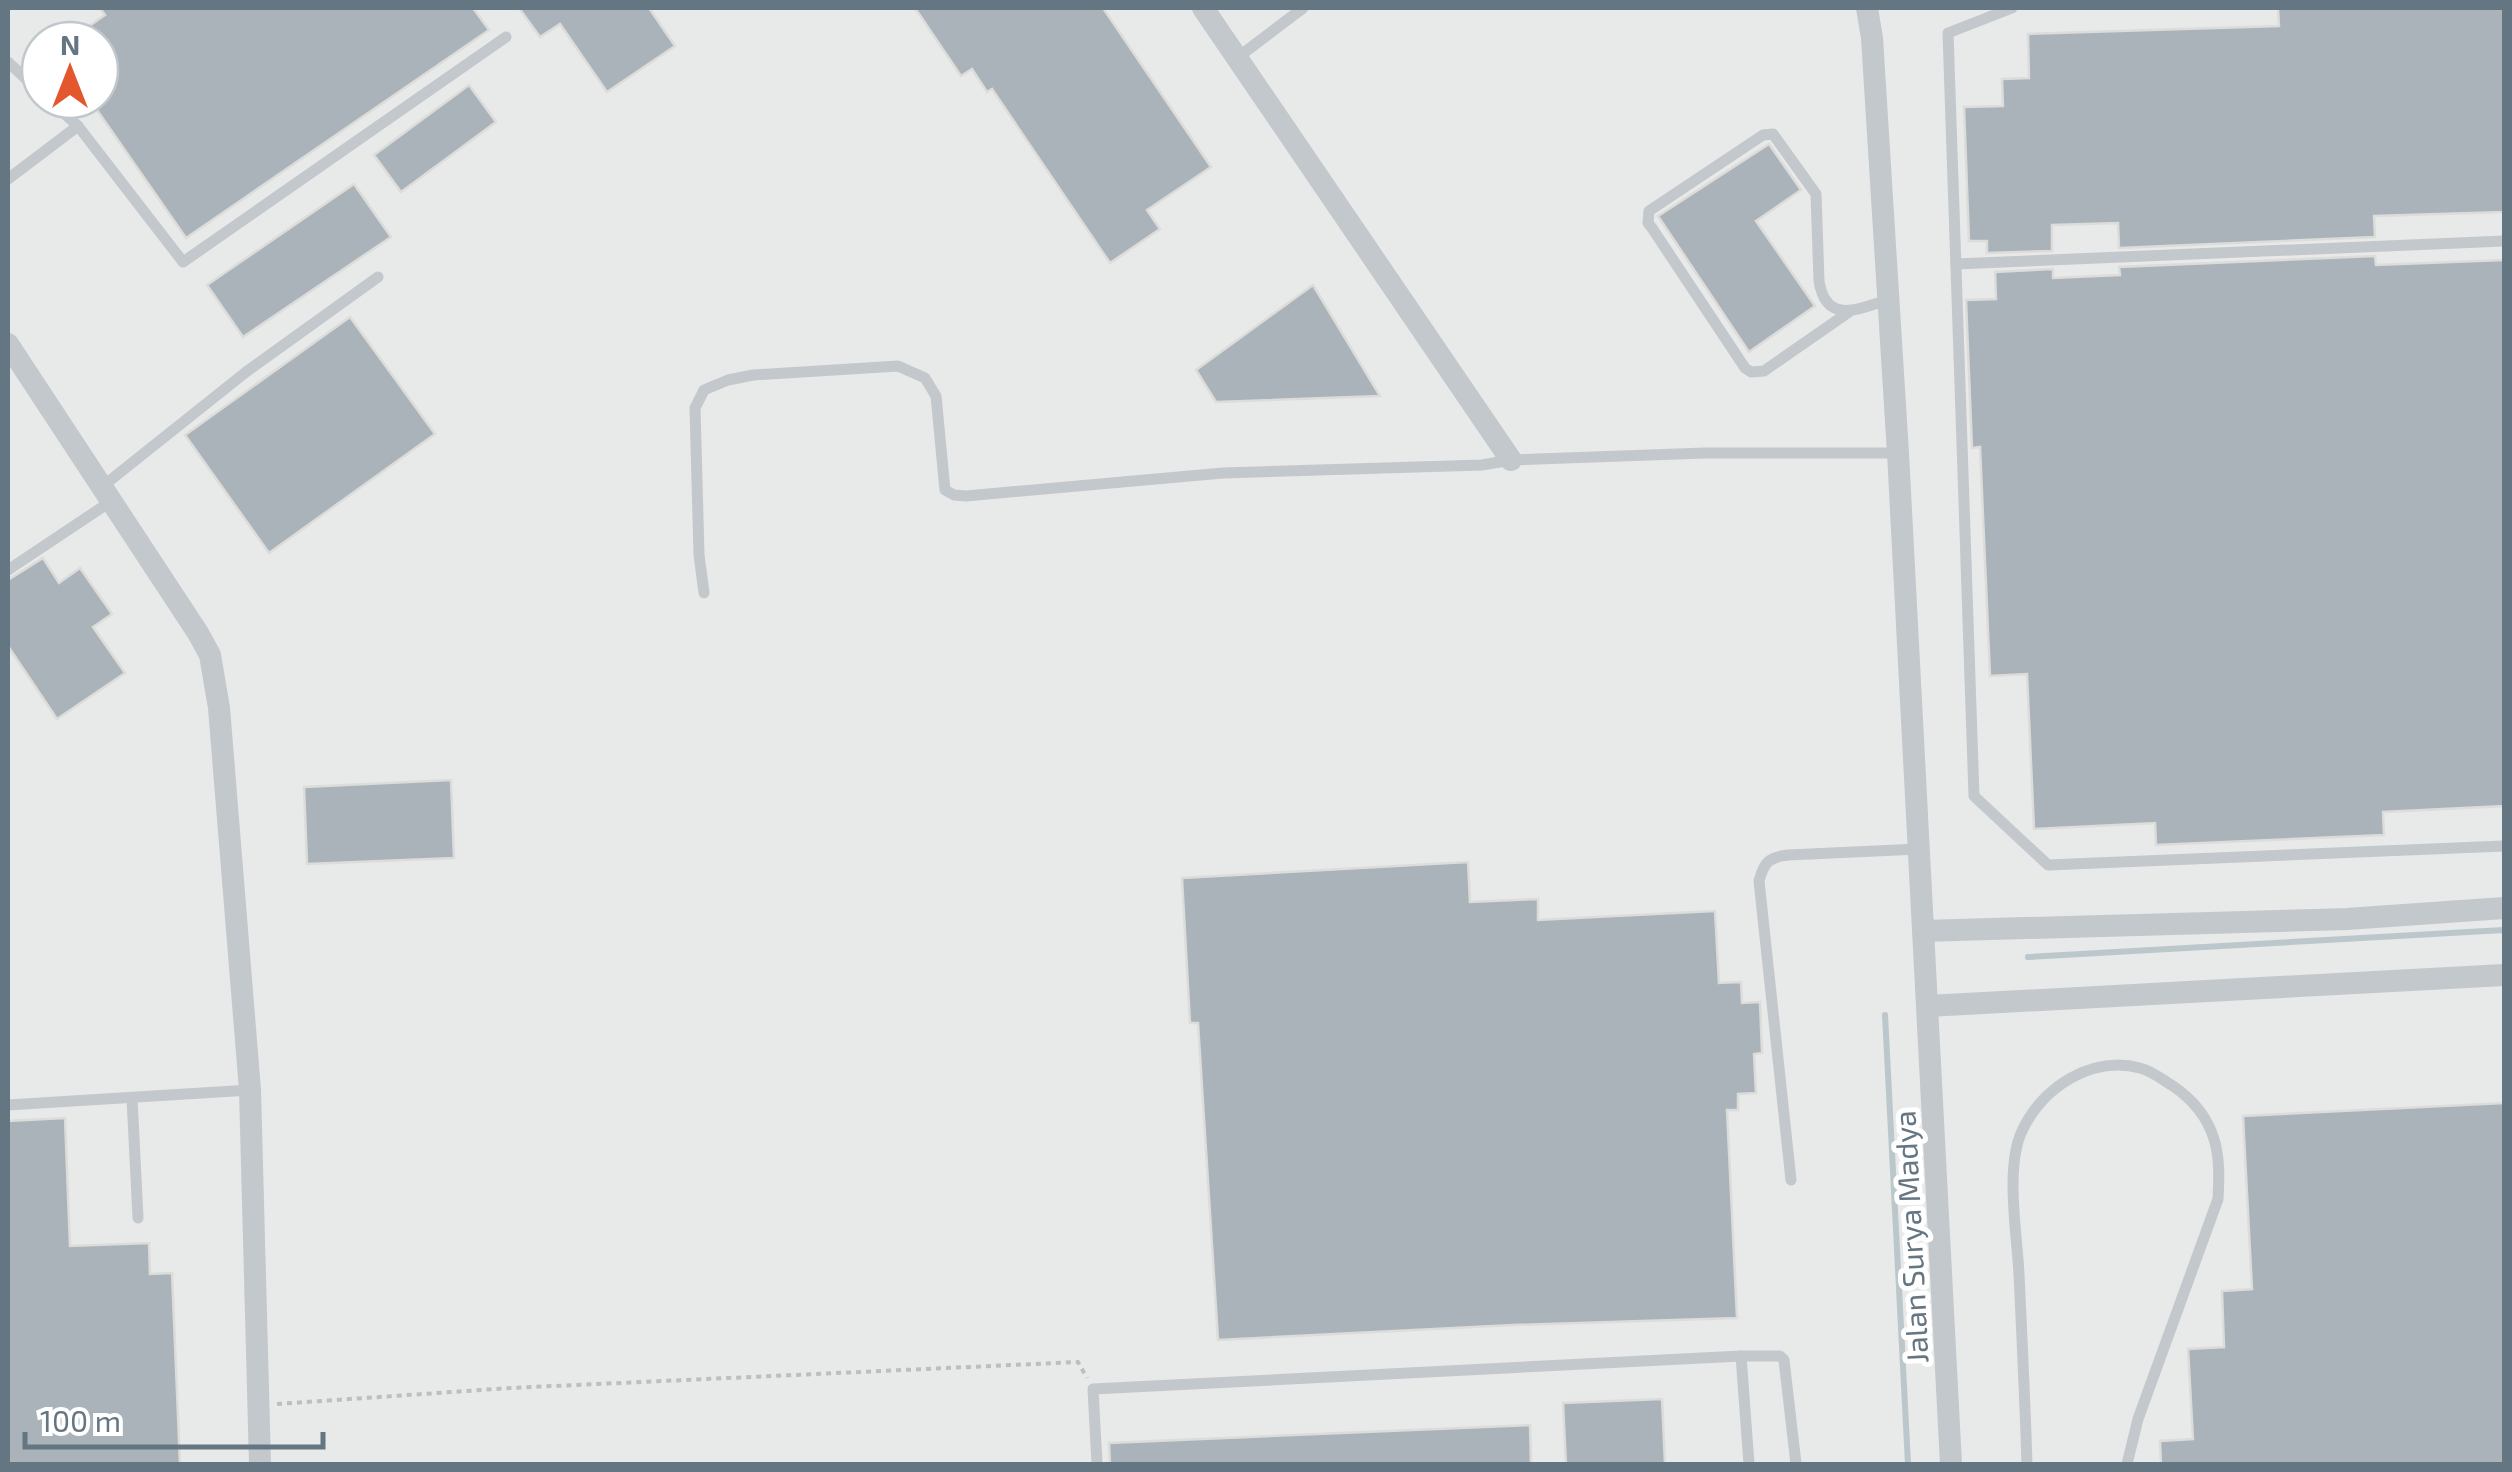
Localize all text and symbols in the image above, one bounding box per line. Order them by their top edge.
north arrow [20,20,120,120]
text: N [60,27,80,61]
street label: Jalan Surya Madya [1885,1110,1935,1364]
scale bar [25,1387,322,1449]
text: 100 m [40,1402,121,1438]

